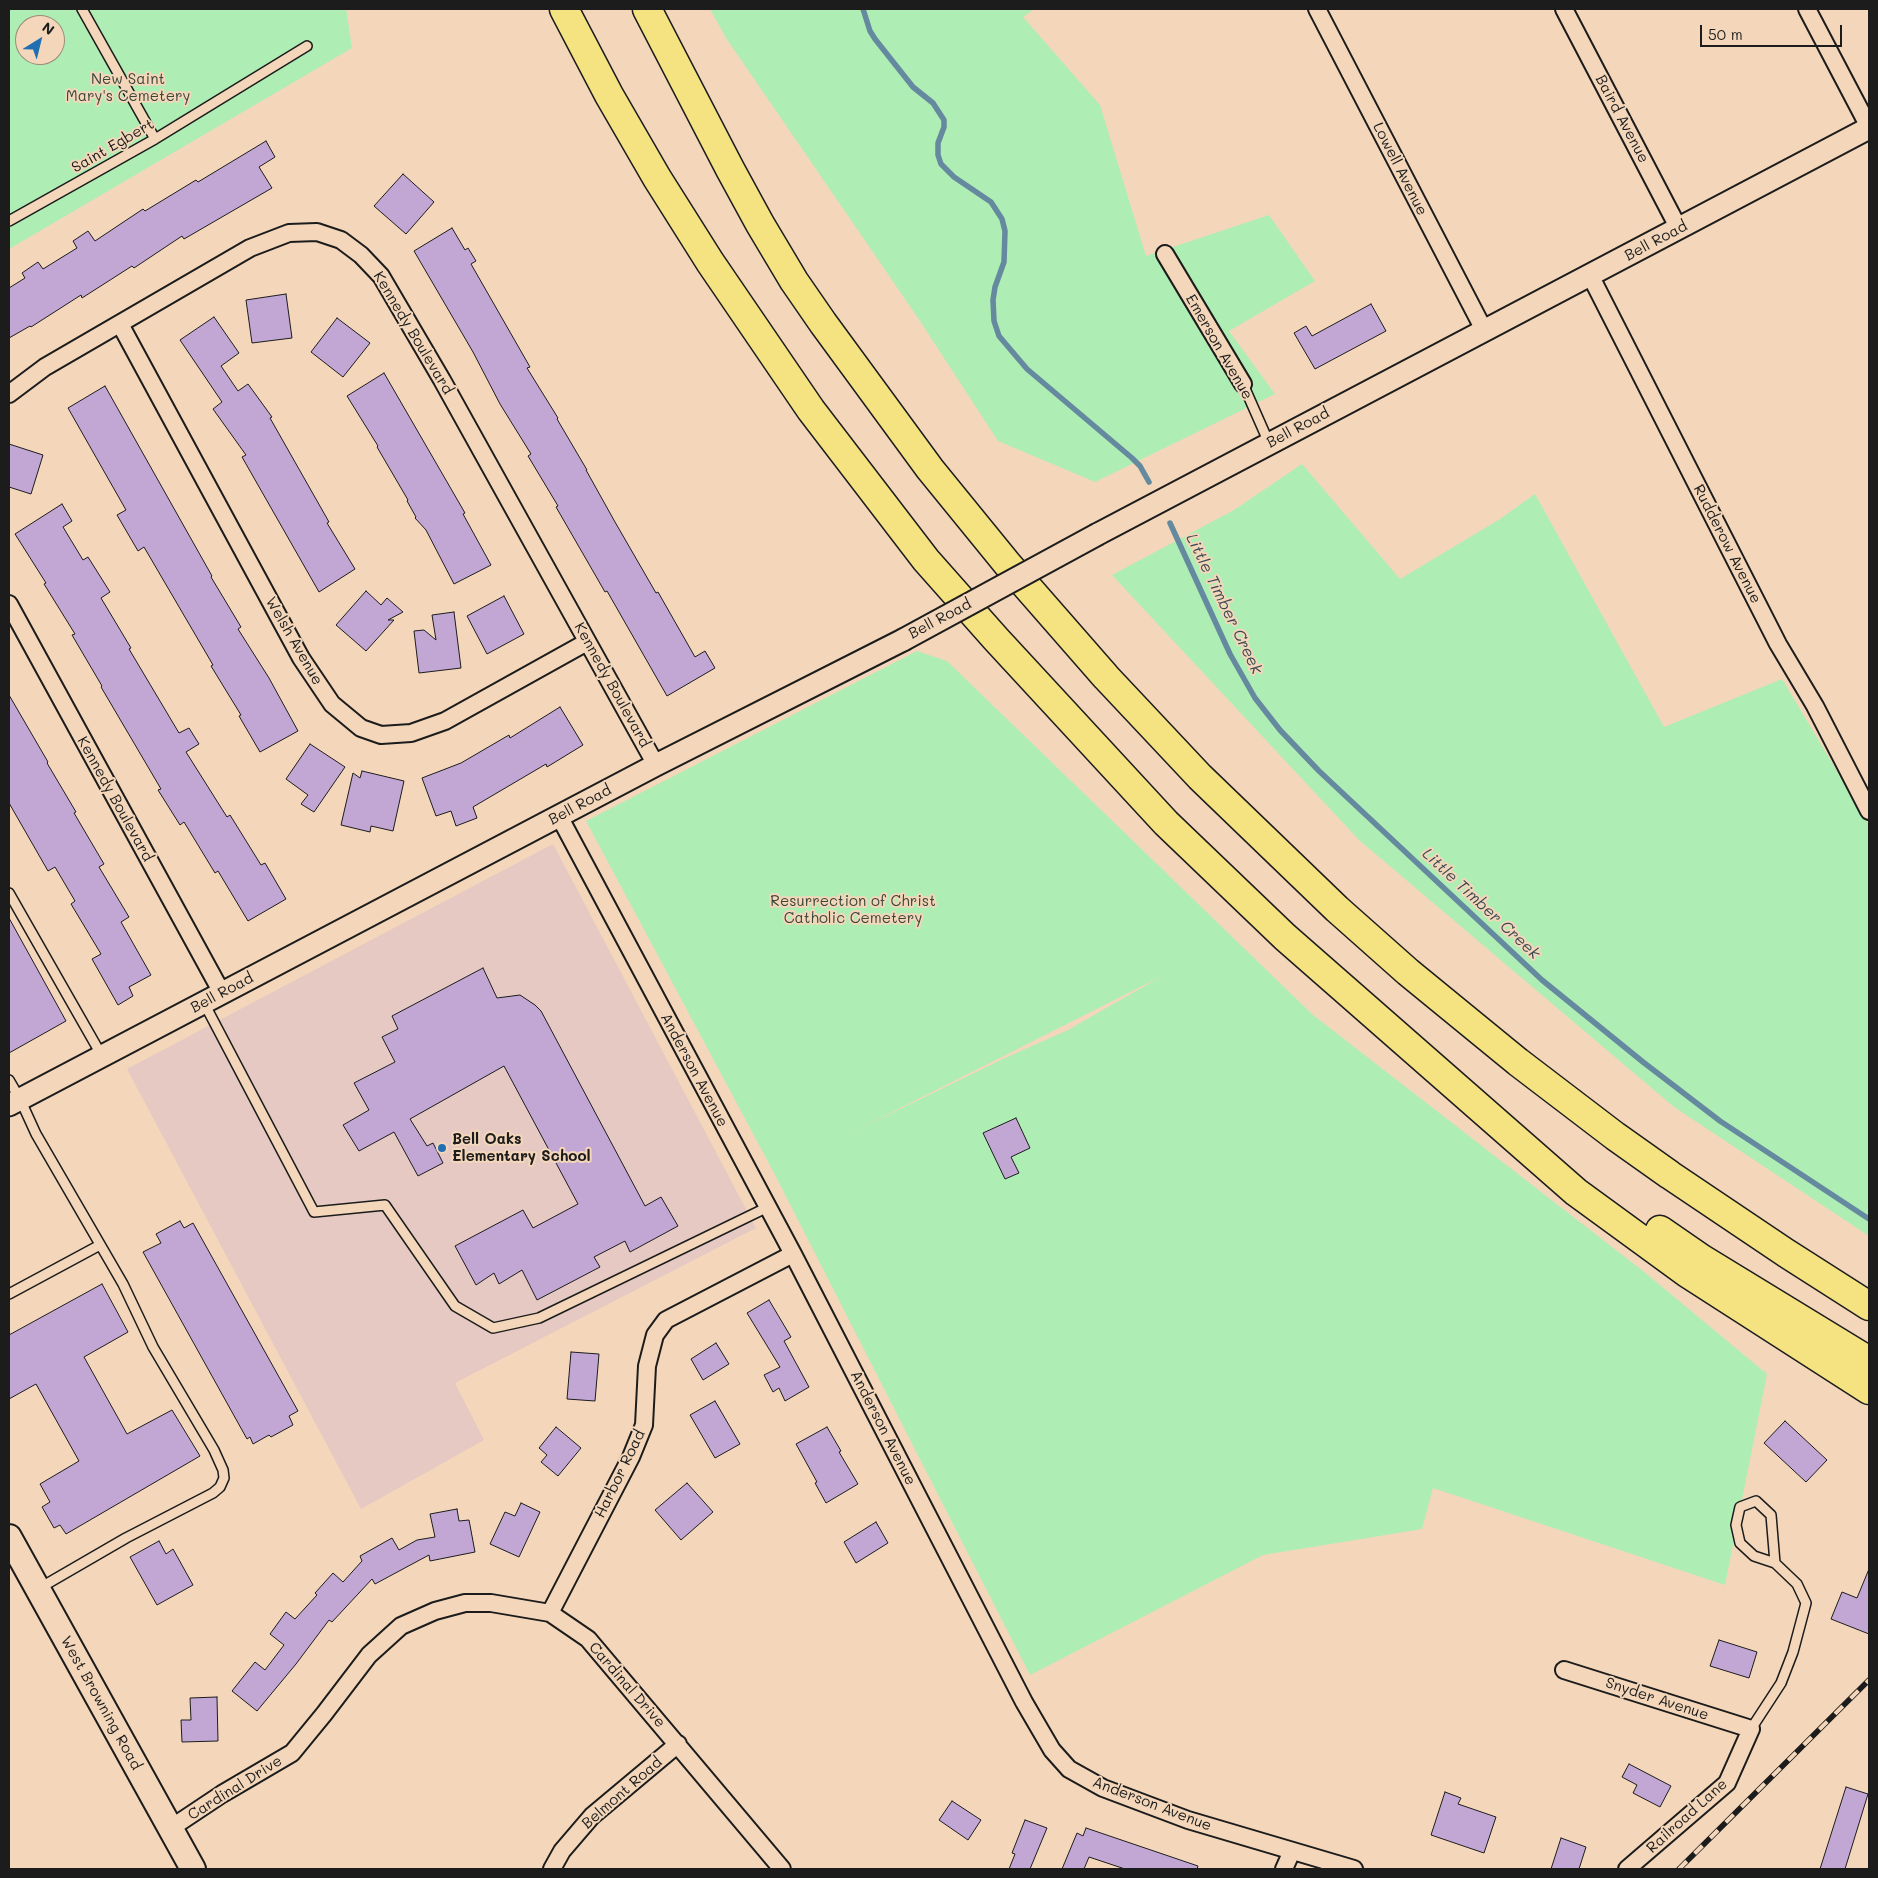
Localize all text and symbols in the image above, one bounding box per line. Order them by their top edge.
north arrow [15,15,65,65]
scale bar [1703,15,1846,47]
text: N [39,17,58,39]
text: 50 m [1708,24,1743,44]
park label: New Saint Mary's Cemetery [66,70,190,105]
street label: Baird Avenue [1591,72,1653,166]
street label: Saint Egbert [69,115,157,177]
street label: Lowell Avenue [1369,119,1431,219]
street label: Bell Road [1622,217,1690,265]
street label: Kennedy Boulevard [369,268,457,398]
street label: Emerson Avenue [1182,291,1256,403]
street label: Bell Road [1264,404,1332,452]
street label: Rudderow Avenue [1689,482,1765,606]
water label: Little Timber Creek [1182,531,1266,677]
street label: Welsh Avenue [262,594,326,688]
street label: Bell Road [906,595,974,643]
street label: Kennedy Boulevard [570,619,654,751]
street label: Kennedy Boulevard [73,733,157,865]
street label: Bell Road [546,781,614,829]
water label: Little Timber Creek [1418,844,1544,964]
park label: Resurrection of Christ Catholic Cemetery [770,892,936,927]
street label: Bell Road [188,969,256,1017]
street label: Anderson Avenue [656,1010,732,1130]
place label: Bell Oaks Elementary School [452,1130,591,1165]
marker: Bell Oaks Elementary School [436,1142,448,1154]
street label: Anderson Avenue [846,1368,920,1488]
street label: Harbor Road [591,1427,649,1521]
street label: West Browning Road [57,1633,145,1773]
street label: Cardinal Drive [585,1639,669,1731]
street label: Snyder Avenue [1603,1674,1711,1724]
street label: Cardinal Drive [185,1752,285,1824]
street label: Belmont Road [578,1753,666,1833]
street label: Anderson Avenue [1090,1773,1214,1835]
street label: Railroad Lane [1643,1775,1731,1857]

